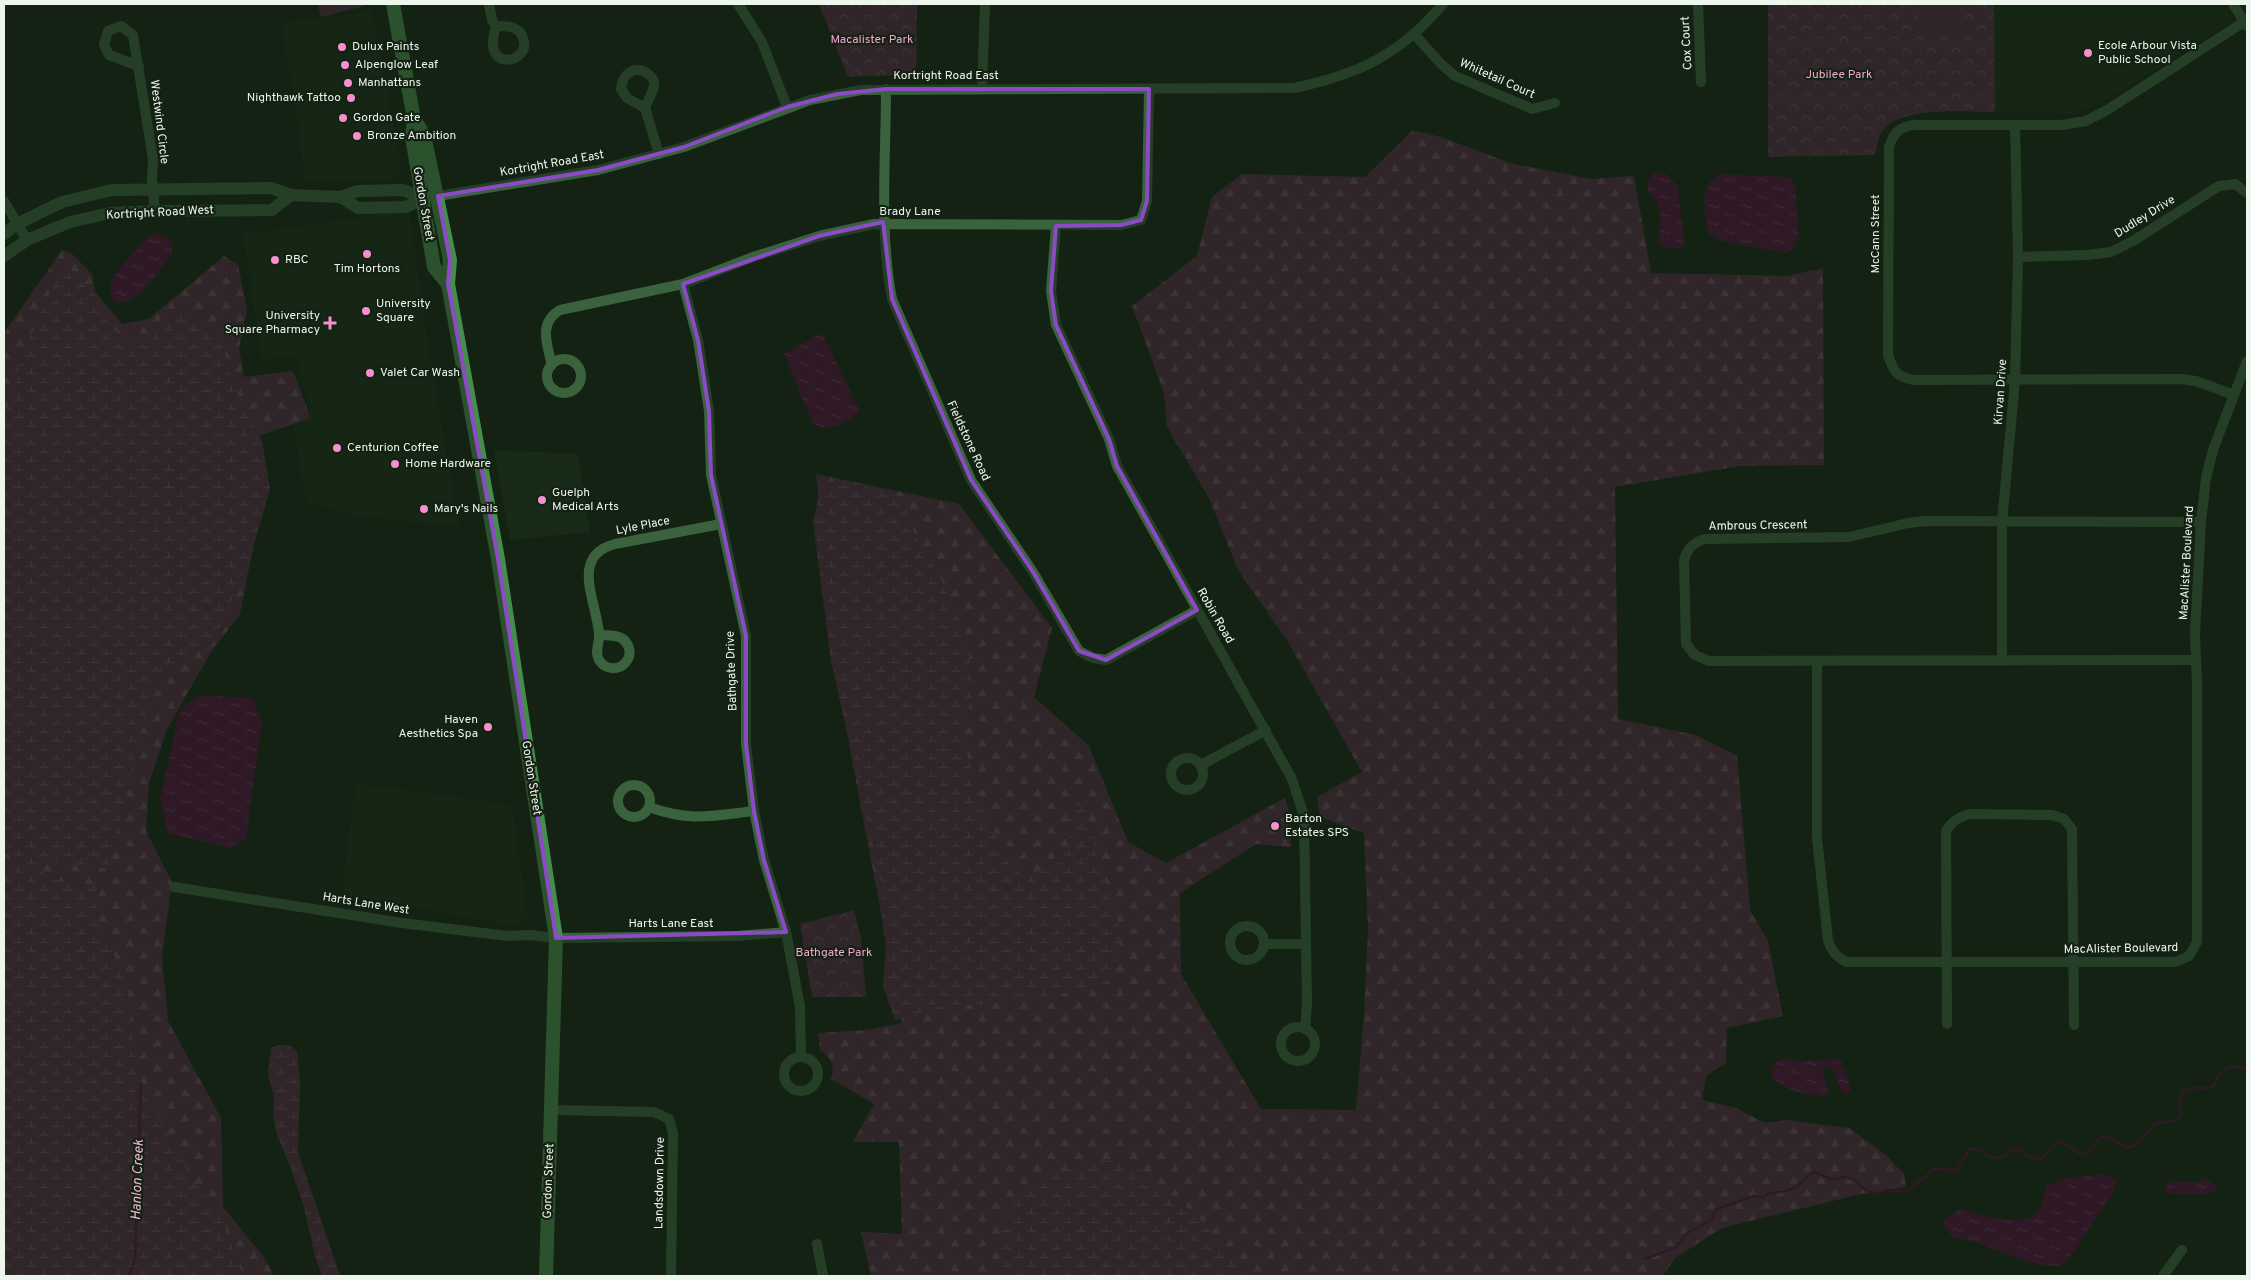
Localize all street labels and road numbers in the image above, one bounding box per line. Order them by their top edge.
street label: Cox Court [1678,16,1696,70]
street label: Whitetail Court [1457,55,1537,103]
street label: Kortright Road East [893,68,999,84]
street label: Westwind Circle [146,79,172,165]
street label: Kortright Road East [499,147,605,181]
street label: Gordon Street [409,166,437,242]
street label: Dudley Drive [2112,192,2178,242]
street label: McCann Street [1868,194,1884,274]
street label: Kortright Road West [106,202,214,224]
street label: Brady Lane [879,204,941,220]
street label: Kirvan Drive [1991,358,2011,426]
street label: Fieldstone Road [942,398,994,484]
street label: MacAlister Boulevard [2176,505,2198,621]
street label: Lyle Place [615,513,671,539]
street label: Ambrous Crescent [1708,517,1808,535]
street label: Robin Road [1193,585,1237,647]
street label: Bathgate Drive [723,631,741,711]
street label: Gordon Street [517,740,545,816]
street label: Harts Lane West [321,889,411,919]
street label: Harts Lane East [628,916,714,932]
street label: MacAlister Boulevard [2064,940,2178,958]
street label: Landsdown Drive [651,1137,669,1229]
street label: Gordon Street [540,1143,558,1219]

